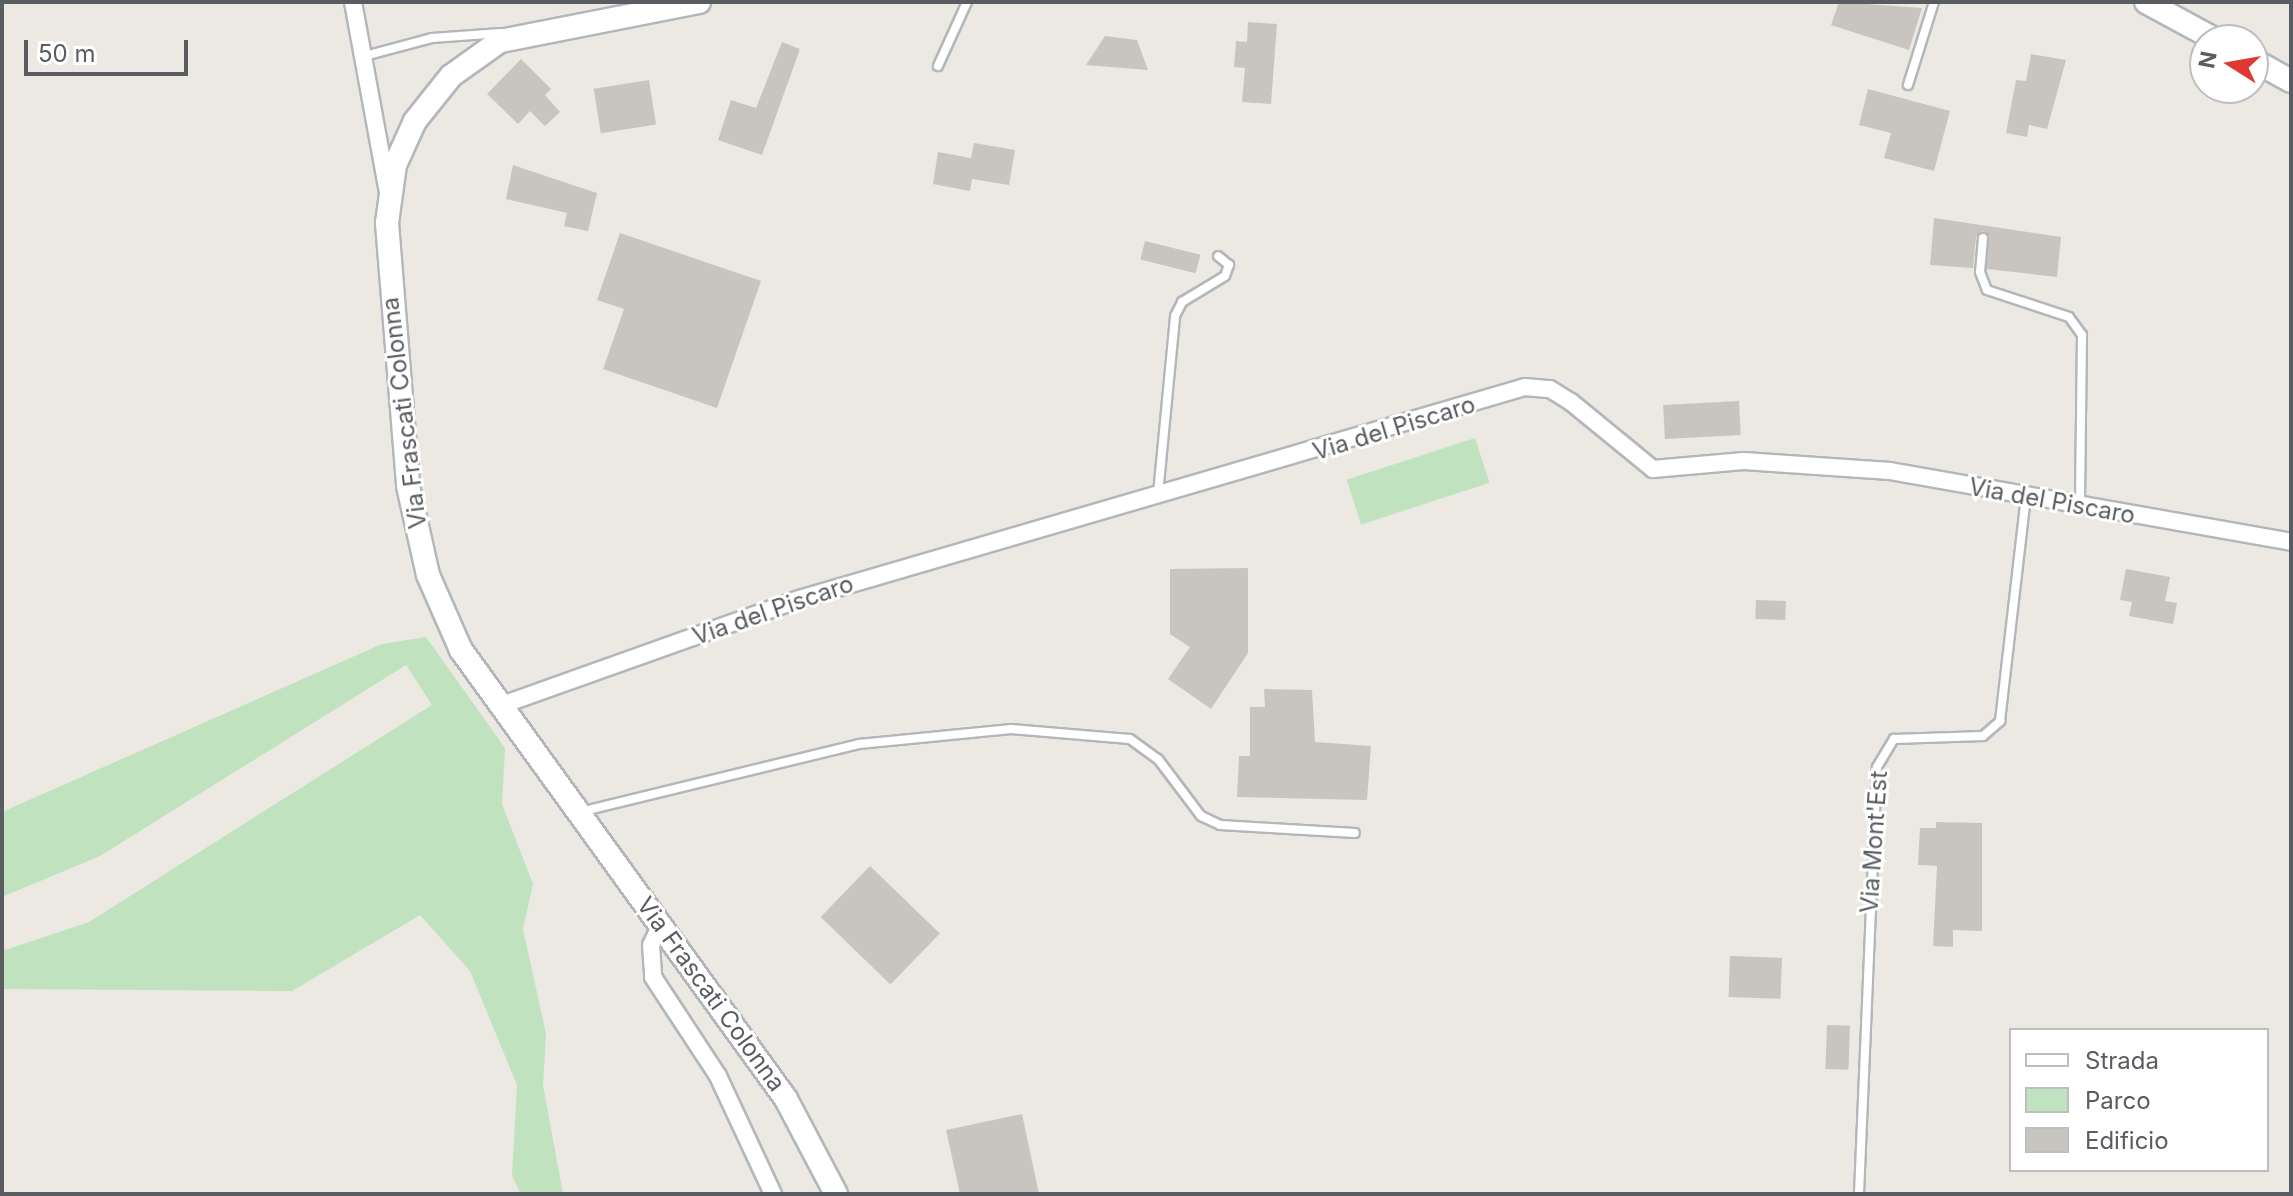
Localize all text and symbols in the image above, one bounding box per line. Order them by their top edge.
scale bar [28,24,192,74]
north arrow [2189,24,2269,104]
text: 50 m [38,39,96,68]
text: N [2193,49,2222,71]
street label: Via Frascati Colonna [376,296,432,530]
street label: Via del Piscaro [1309,390,1479,466]
street label: Via del Piscaro [1967,472,2137,530]
street label: Via del Piscaro [689,569,857,651]
street label: Via Mont'Est [1855,770,1893,914]
street label: Via Frascati Colonna [631,891,791,1097]
legend [2009,1028,2269,1172]
text: Strada [2085,1046,2159,1075]
text: Parco [2085,1086,2151,1115]
text: Edificio [2085,1126,2169,1155]

